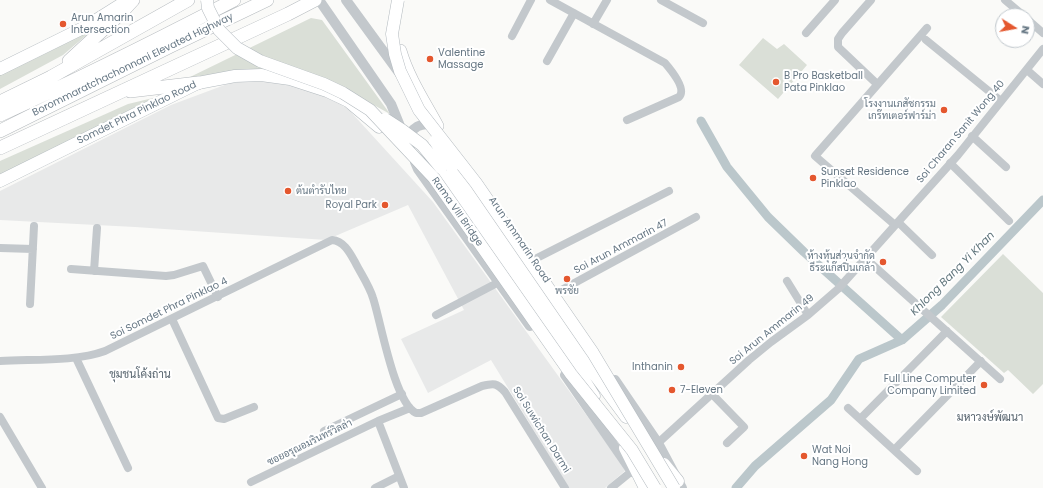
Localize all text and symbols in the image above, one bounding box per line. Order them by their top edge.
north arrow [995,8,1035,48]
street label: Borommaratchachonnani Elevated Highway [31,11,235,119]
place label: Arun Amarin Intersection [71,12,133,36]
marker: Arun Amarin Intersection [58,19,68,29]
text: N [1017,25,1034,36]
place label: Valentine Massage [438,47,485,70]
marker: Valentine Massage [425,54,435,64]
place label: B Pro Basketball Pata Pinklao [784,70,863,94]
marker: B Pro Basketball Pata Pinklao [771,77,781,87]
street label: Soi Charan Sanit Wong 40 [915,78,1007,186]
street label: Somdet Phra Pinklao Road [75,79,199,147]
place label: โรงงานเภสัชกรรม เกร๊ทเตอร์ฟาร์ม่า [864,98,936,122]
marker: โรงงานเภสัชกรรม เกร๊ทเตอร์ฟาร์ม่า [939,105,949,115]
place label: Sunset Residence Pinklao [821,166,909,190]
marker: Sunset Residence Pinklao [808,173,818,183]
street label: Rama VIII Bridge [429,175,485,249]
place label: ต้นตำรับไทย [296,185,347,197]
marker: ต้นตำรับไทย [283,186,293,196]
street label: Arun Ammarin Road [486,195,552,285]
place label: Royal Park [326,199,377,211]
marker: Royal Park [380,200,390,210]
street label: Soi Arun Ammarin 47 [572,217,670,277]
water label: Khlong Bang Yi Khan [908,229,998,319]
place label: ห้างหุ้นส่วนจำกัด ธีระแก๊สปิ่นเกล้า [807,250,875,274]
marker: ห้างหุ้นส่วนจำกัด ธีระแก๊สปิ่นเกล้า [878,257,888,267]
marker: พรชัย [562,274,572,284]
street label: Soi Somdet Phra Pinklao 4 [108,275,230,343]
place label: พรชัย [555,285,579,297]
street label: Soi Arun Ammarin 49 [727,292,817,368]
place label: Inthanin [632,361,673,373]
marker: Inthanin [676,362,686,372]
district label: ชุมชนโค้งถ่าน [109,368,171,382]
place label: Full Line Computer Company Limited [884,373,976,396]
marker: Full Line Computer Company Limited [979,380,989,390]
place label: 7-Eleven [680,384,723,396]
street label: Soi Suwichan Darmi [510,385,572,475]
marker: 7-Eleven [667,385,677,395]
district label: มหาวงษ์พัฒนา [957,411,1023,425]
street label: ซอยอรุณอมรินทร์วิลล่า [266,417,354,469]
place label: Wat Noi Nang Hong [812,444,868,468]
marker: Wat Noi Nang Hong [799,451,809,461]

